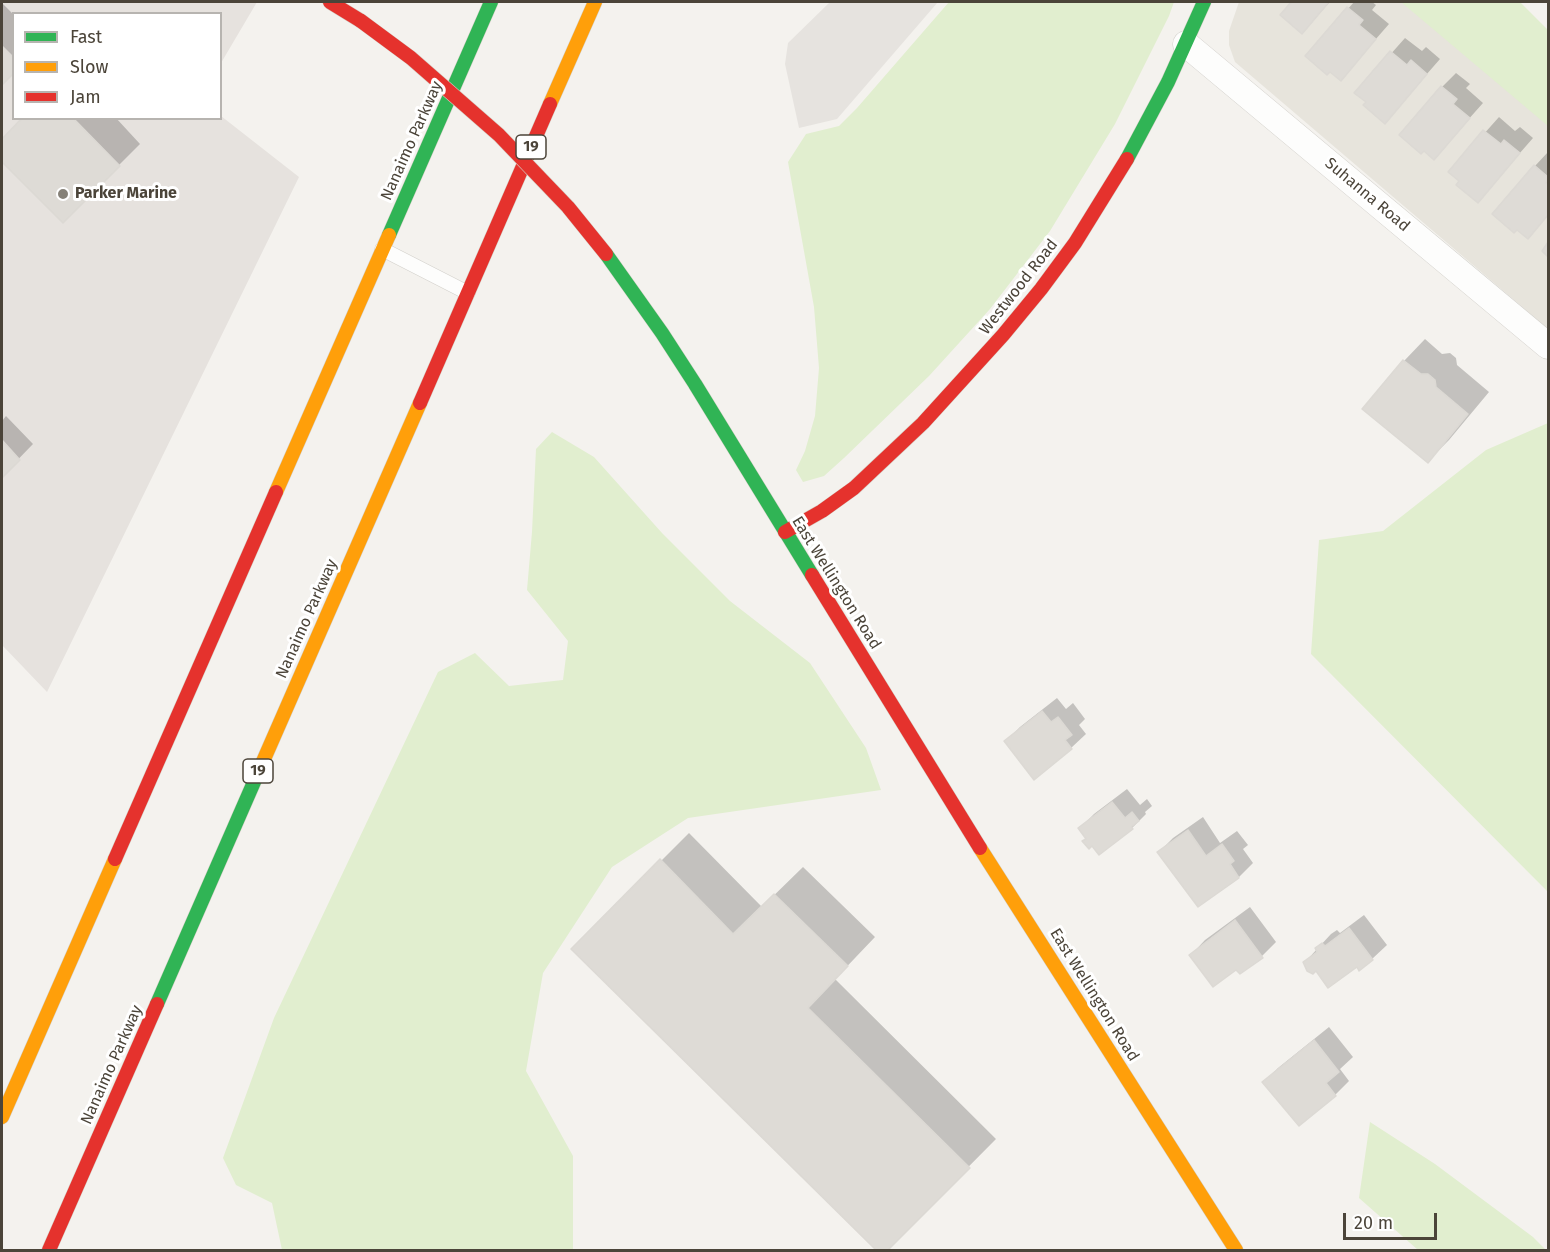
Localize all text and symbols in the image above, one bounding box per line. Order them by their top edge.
legend [12,12,222,120]
text: Fast [70,26,102,48]
text: Slow [70,56,108,78]
street label: Nanaimo Parkway [377,78,447,204]
text: Jam [70,86,101,108]
road number: 19 [516,135,546,159]
street label: Suhanna Road [1321,154,1413,236]
place label: Parker Marine [75,184,177,204]
marker: Parker Marine [56,187,70,201]
street label: Westwood Road [976,235,1062,339]
street label: East Wellington Road [787,513,885,653]
street label: Nanaimo Parkway [272,556,342,682]
road number: 19 [243,759,273,783]
street label: East Wellington Road [1045,925,1143,1065]
street label: Nanaimo Parkway [77,1002,147,1128]
scale bar [1346,1201,1440,1239]
text: 20 m [1354,1212,1393,1234]

